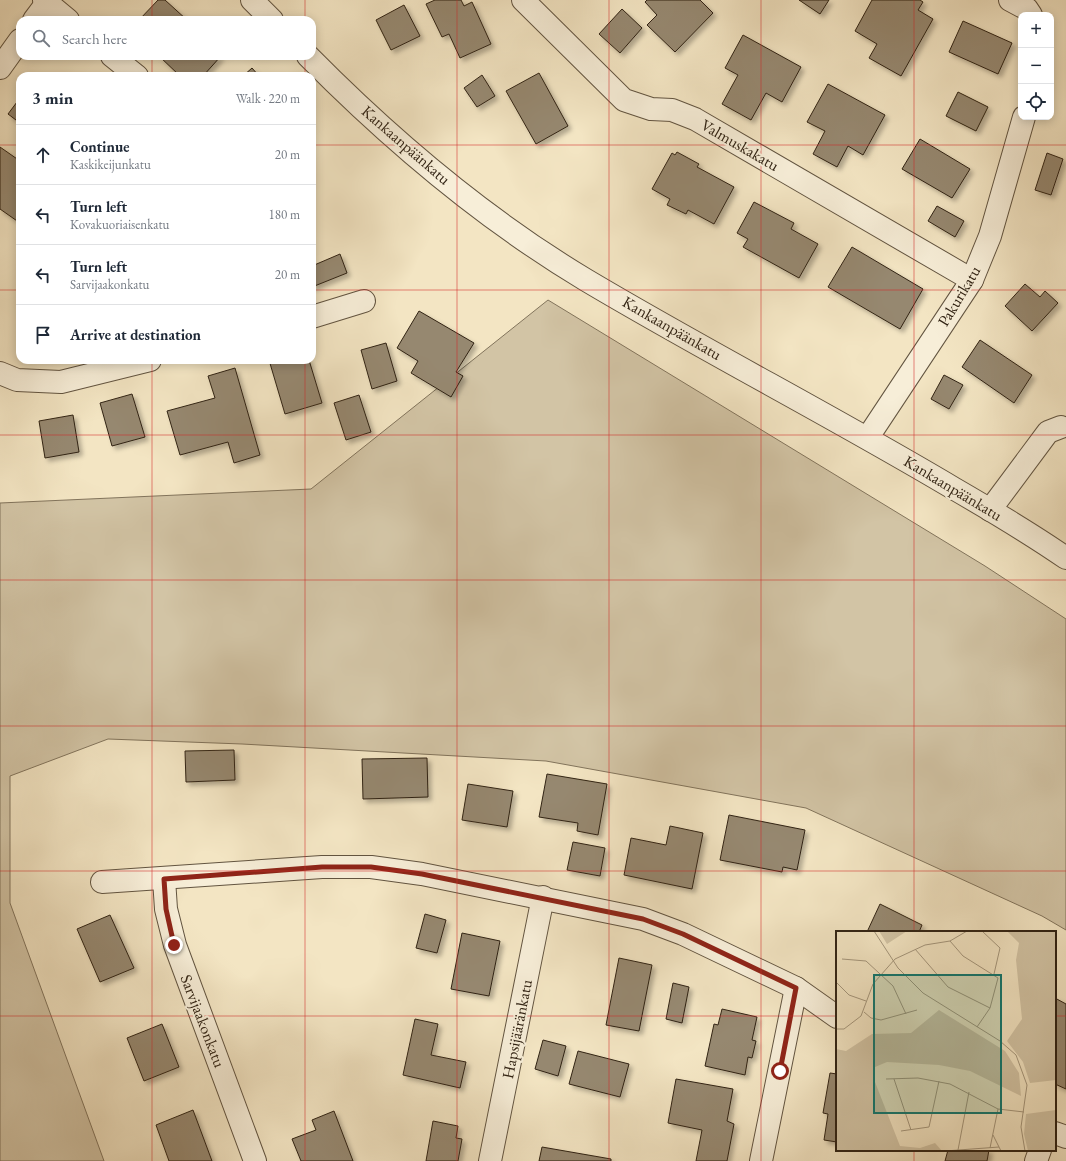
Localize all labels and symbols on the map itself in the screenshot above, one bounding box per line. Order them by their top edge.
street label: Kankaanpäänkatu [357,101,455,190]
street label: Valmuskakatu [697,114,783,176]
street label: Pakurikatu [933,261,986,330]
street label: Kankaanpäänkatu [619,291,726,365]
street label: Kankaanpäänkatu [900,450,1006,526]
inset map [836,931,1056,1151]
route end [165,936,183,954]
street label: Sarvijaakonkatu [176,972,231,1071]
street label: Hapsijääränkatu [497,977,537,1080]
route start [771,1062,789,1080]

